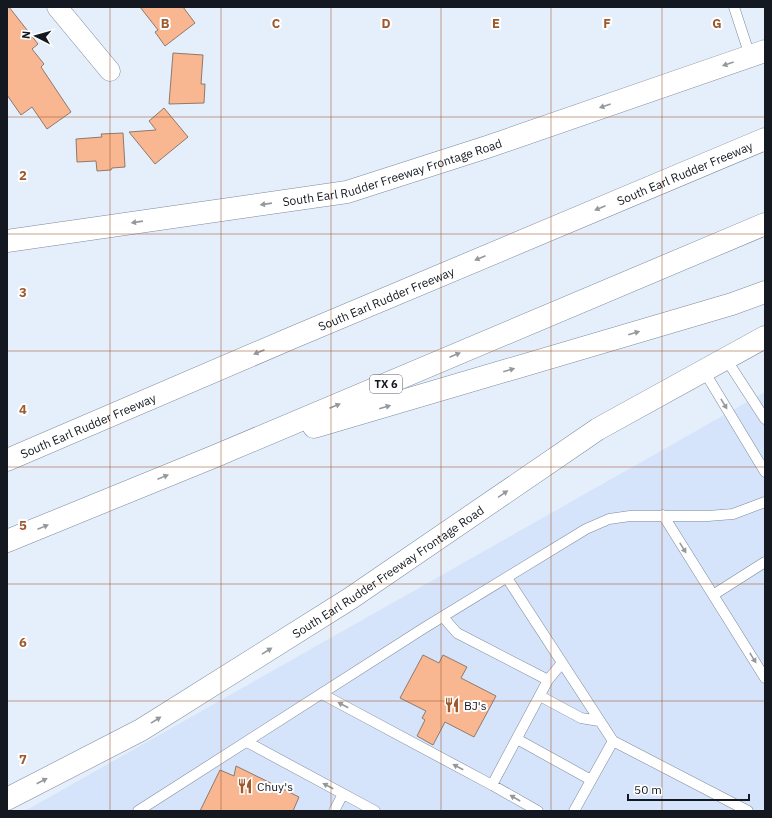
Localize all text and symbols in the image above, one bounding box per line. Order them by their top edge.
text: B [161,15,170,32]
text: C [272,15,281,32]
text: D [381,15,391,32]
text: E [492,15,500,32]
text: F [603,15,611,32]
text: G [712,15,722,32]
north arrow [16,16,56,56]
text: N [19,30,33,40]
one-way arrow [722,61,734,67]
one-way arrow [599,103,611,109]
street label: South Earl Rudder Freeway Frontage Road [281,135,504,209]
street label: South Earl Rudder Freeway [614,138,755,208]
text: 2 [19,167,27,184]
one-way arrow [260,201,272,207]
one-way arrow [594,205,606,211]
one-way arrow [131,219,143,225]
one-way arrow [474,256,486,262]
street label: South Earl Rudder Freeway [316,263,456,334]
text: 3 [19,284,27,301]
one-way arrow [628,330,640,336]
one-way arrow [253,349,264,355]
one-way arrow [449,352,460,358]
one-way arrow [504,367,516,373]
road number: TX 6 [370,375,402,393]
street label: South Earl Rudder Freeway [18,390,158,461]
one-way arrow [721,398,728,410]
text: 4 [19,401,27,418]
one-way arrow [329,402,341,409]
one-way arrow [379,404,391,410]
one-way arrow [158,474,170,480]
one-way arrow [498,490,508,498]
street label: South Earl Rudder Freeway Frontage Road [289,502,486,641]
text: 5 [19,517,27,534]
one-way arrow [38,523,50,529]
one-way arrow [680,543,687,554]
text: 6 [19,634,27,651]
one-way arrow [261,648,273,655]
one-way arrow [749,653,756,664]
restaurant icon: BJ's [443,696,461,714]
place label: BJ's [464,698,487,713]
one-way arrow [338,702,349,709]
one-way arrow [150,717,162,724]
text: 7 [19,751,27,768]
one-way arrow [452,763,464,770]
scale bar [628,776,749,802]
restaurant icon: Chuy's [236,777,254,795]
one-way arrow [36,778,47,784]
place label: Chuy's [257,779,293,794]
text: 50 m [634,782,662,797]
one-way arrow [322,783,334,789]
one-way arrow [509,795,521,802]

